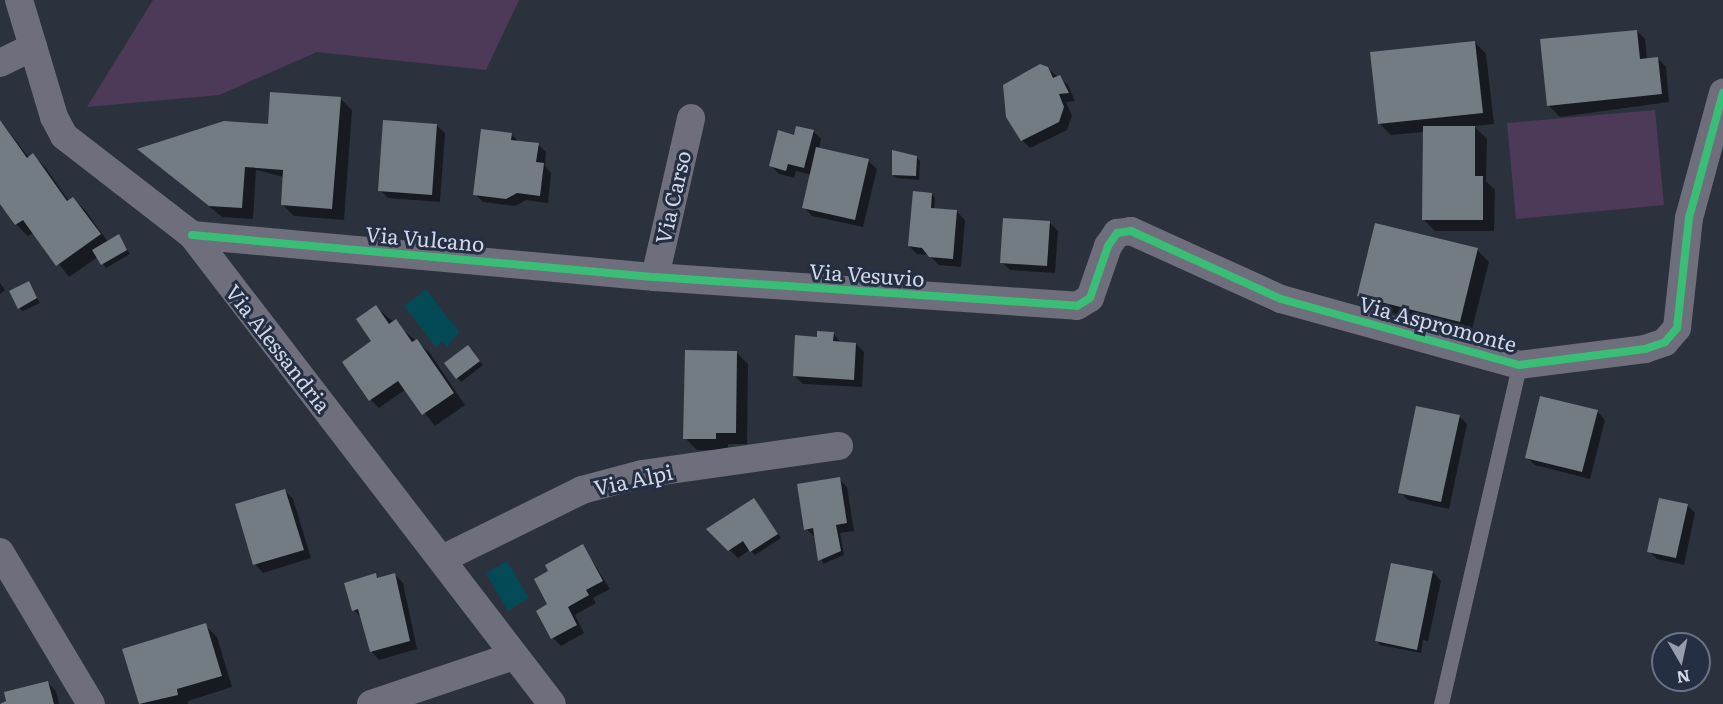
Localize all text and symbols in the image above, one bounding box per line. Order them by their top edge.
street label: Via Carso [649,148,695,246]
street label: Via Vulcano [364,220,486,256]
street label: Via Vesuvio [809,257,925,291]
street label: Via Alessandria [221,279,337,417]
street label: Via Aspromonte [1356,290,1520,356]
street label: Via Alpi [591,458,675,500]
north arrow [1651,632,1711,692]
text: N [1675,665,1692,691]

